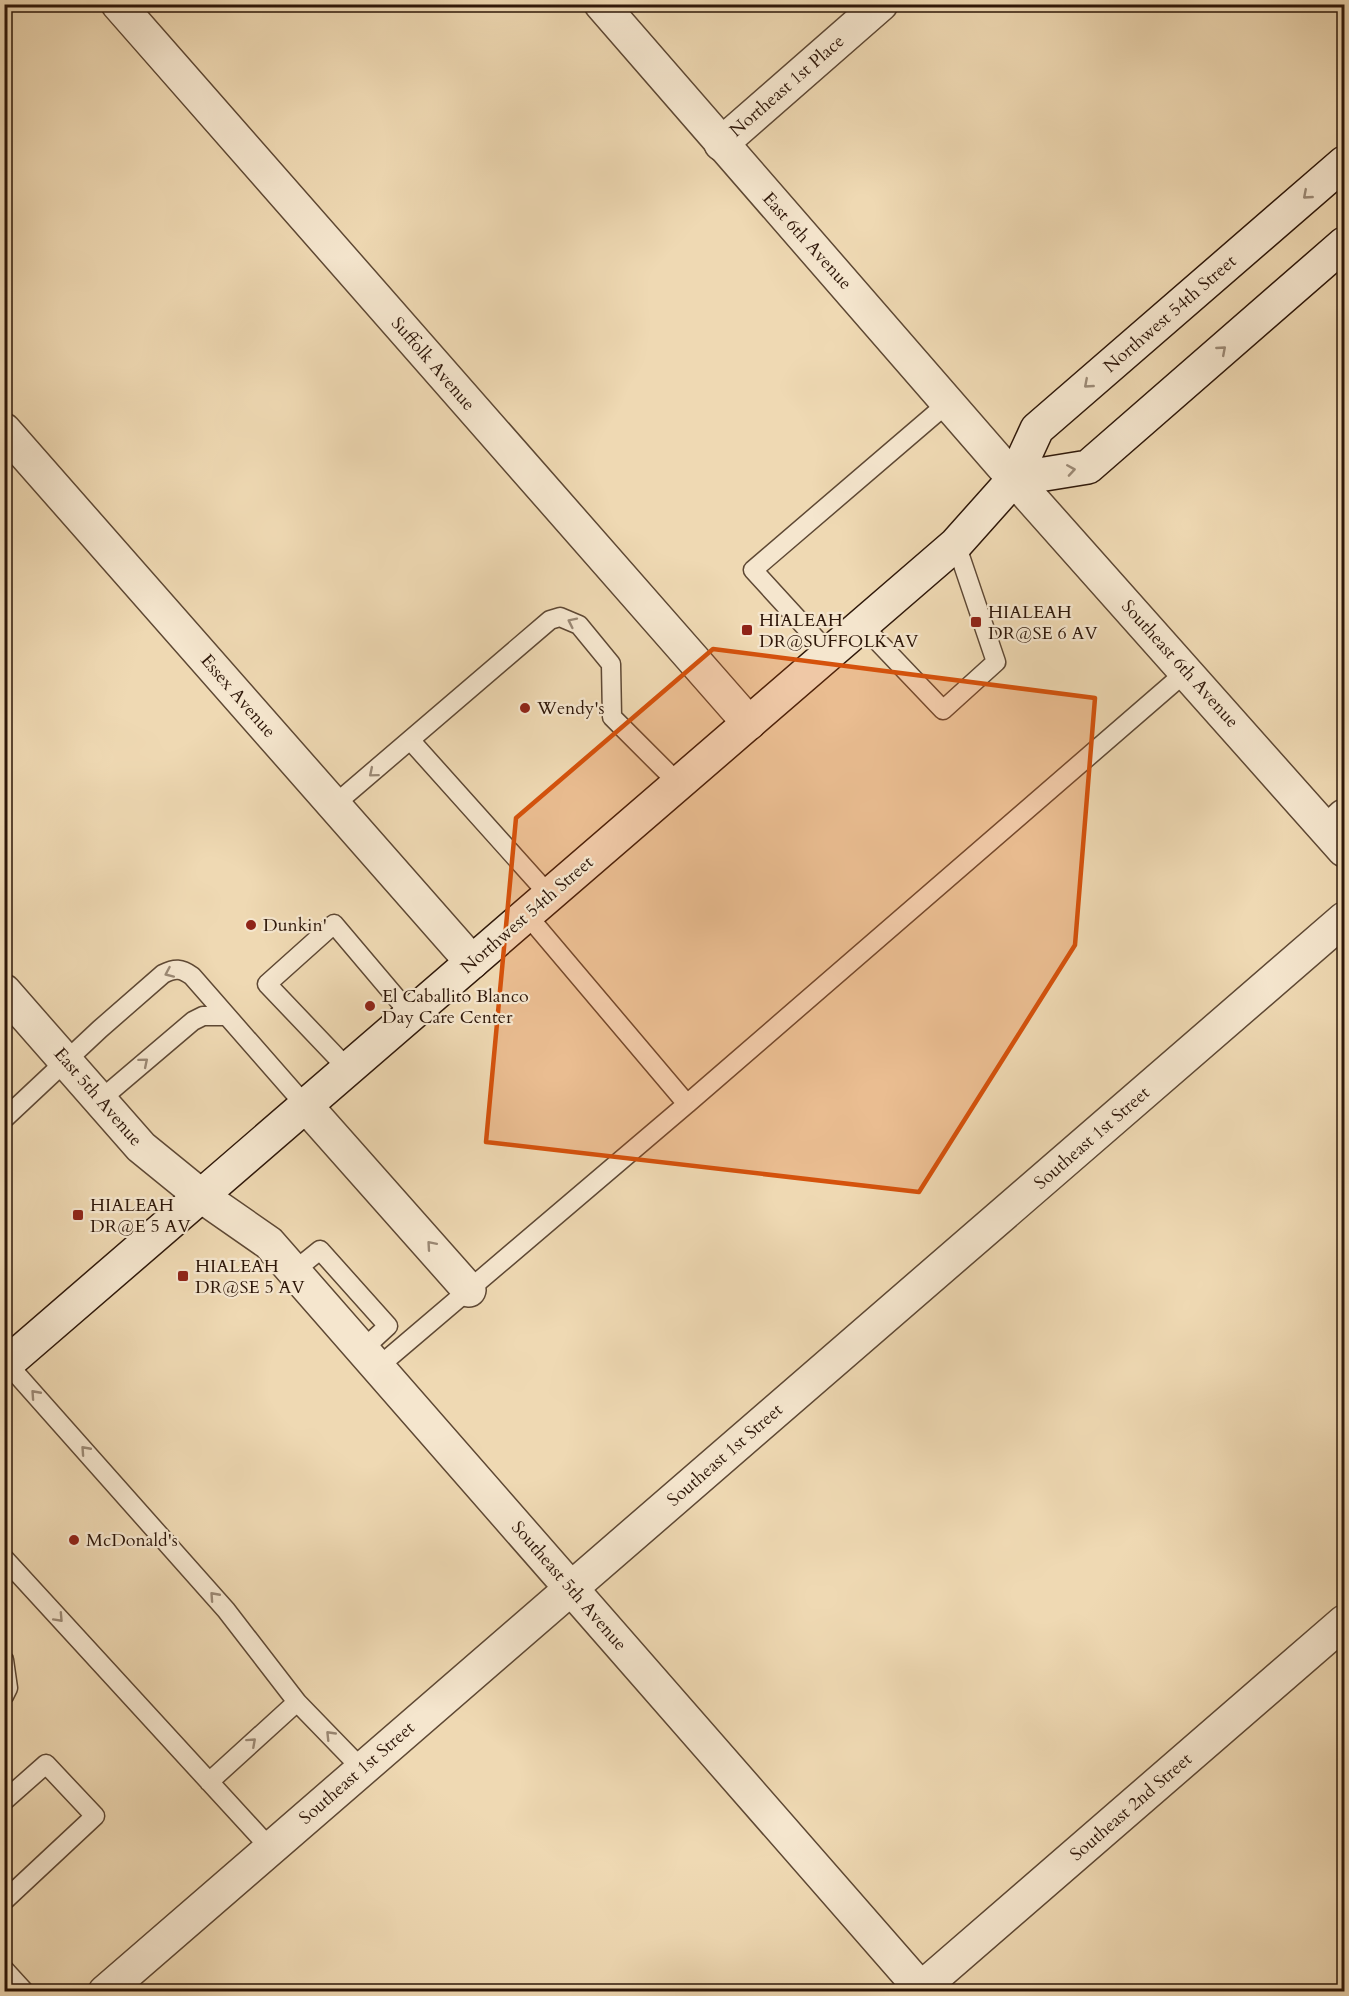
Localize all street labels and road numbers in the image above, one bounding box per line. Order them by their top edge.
street label: Northeast 1st Place [724,29,850,143]
street label: East 6th Avenue [756,187,858,295]
street label: Northwest 54th Street [1098,249,1242,379]
street label: Suffolk Avenue [385,312,481,416]
street label: Southeast 6th Avenue [1116,594,1244,734]
street label: Essex Avenue [195,649,281,743]
street label: Northwest 54th Street [455,850,599,980]
street label: East 5th Avenue [48,1042,148,1152]
street label: Southeast 1st Street [1029,1081,1155,1195]
street label: Southeast 1st Street [662,1398,788,1512]
street label: Southeast 5th Avenue [506,1516,632,1656]
street label: Southeast 1st Street [294,1716,420,1830]
street label: Southeast 2nd Street [1065,1747,1197,1867]

